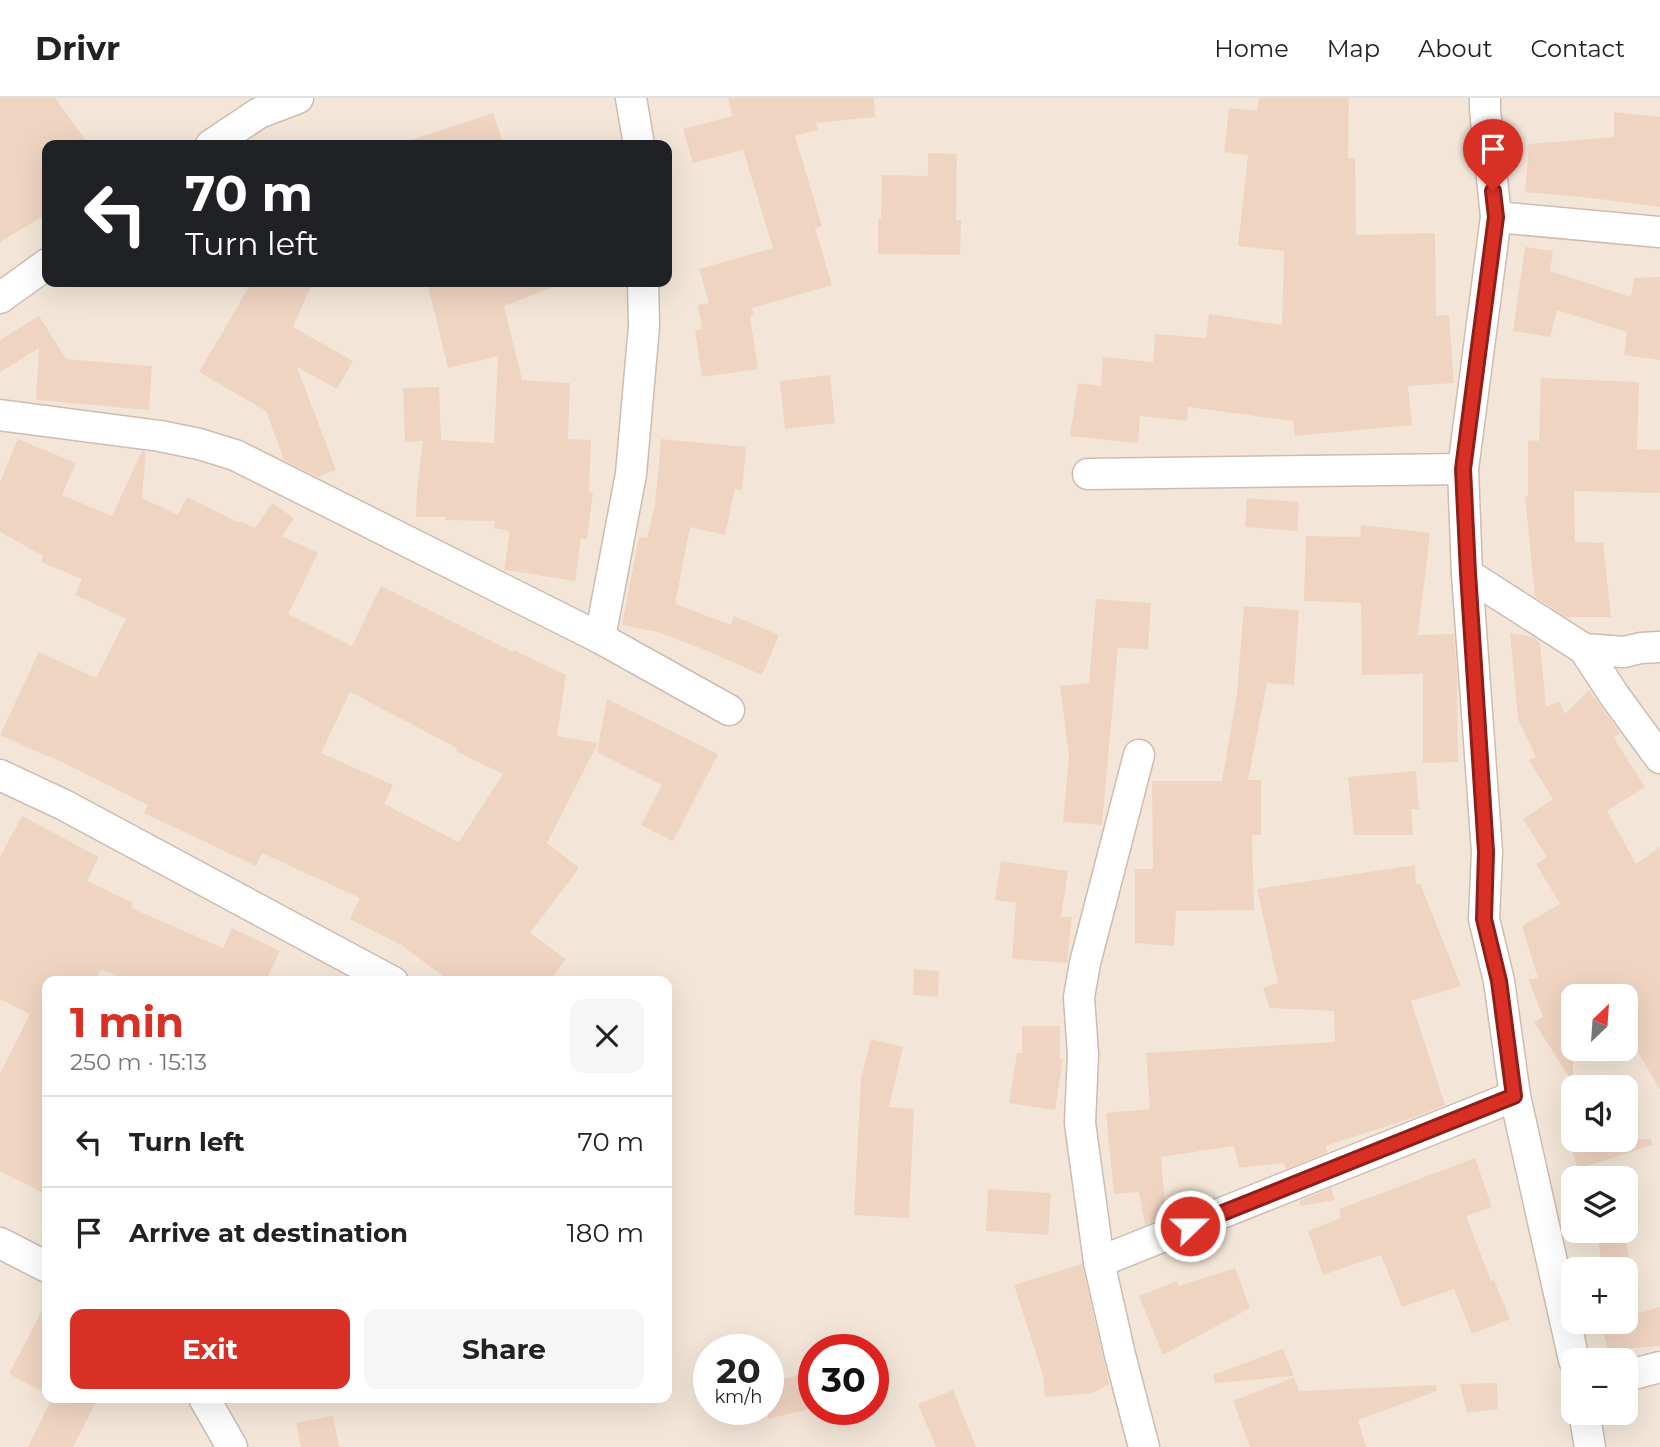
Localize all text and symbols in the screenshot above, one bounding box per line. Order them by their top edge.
text: Drivr [35,28,120,68]
text: Home [1214,34,1289,63]
text: Map [1327,34,1380,63]
text: About [1418,34,1492,63]
text: Contact [1530,34,1625,63]
pin [1463,119,1523,191]
icon: arrive [1474,130,1512,168]
text: 70 m [185,164,313,223]
icon: left [70,168,161,259]
text: Turn left [185,224,319,263]
north arrow [1561,984,1638,1060]
map controls [1561,984,1638,1425]
text: 1 min [70,996,184,1048]
button: close [570,999,644,1073]
text: 250 m · 15:13 [70,1048,207,1076]
button: sound [1561,1075,1638,1152]
icon: left [70,1123,108,1161]
text: Turn left [129,1126,245,1158]
text: 70 m [578,1126,644,1158]
button: layers [1561,1166,1638,1243]
position arrow [1153,1189,1227,1263]
icon: arrive [70,1214,108,1252]
text: Arrive at destination [129,1217,408,1249]
text: 180 m [566,1217,644,1249]
button: + [1561,1257,1638,1334]
button: Exit [70,1309,350,1389]
button: Share [364,1309,644,1389]
speed limit sign: 30 [798,1334,889,1425]
button: − [1561,1348,1638,1425]
text: 20 [716,1349,761,1392]
text: km/h [714,1386,763,1408]

